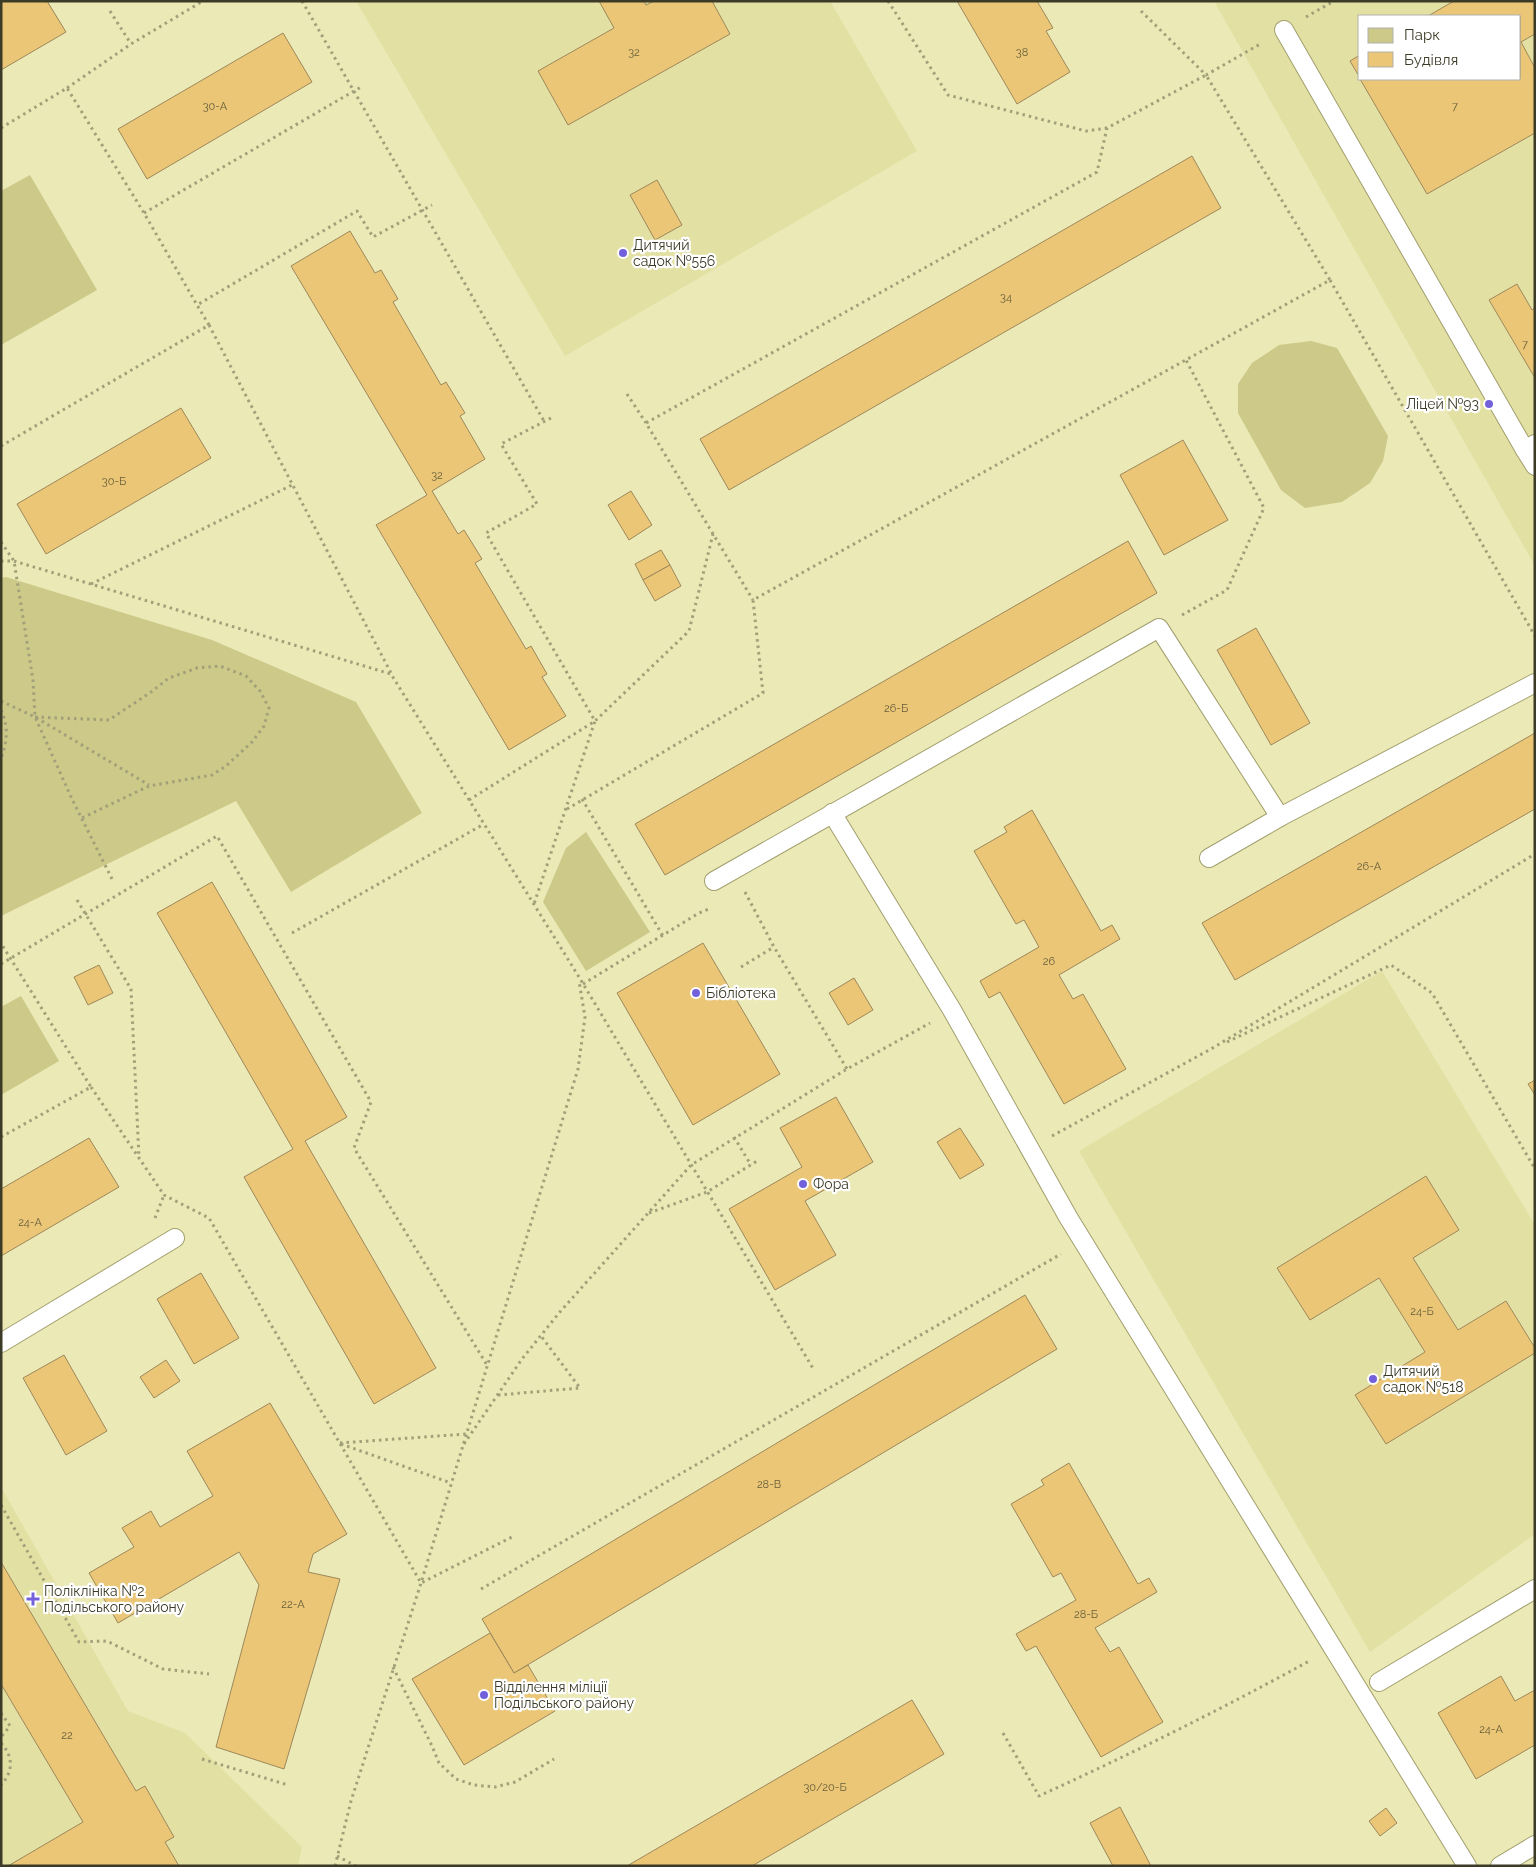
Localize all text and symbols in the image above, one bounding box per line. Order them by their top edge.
legend [1358,15,1521,80]
text: Парк [1404,26,1440,44]
house number: 32 [628,46,640,59]
house number: 38 [1016,46,1028,59]
text: Будівля [1404,51,1458,69]
house number: 30-А [203,100,228,113]
house number: 7 [1452,100,1458,113]
place label: Дитячий садок №556 [633,237,715,269]
marker: Дитячий садок №556 [617,247,629,259]
house number: 34 [1000,291,1012,304]
house number: 7 [1522,338,1528,351]
place label: Ліцей №93 [1406,396,1479,412]
marker: Ліцей №93 [1483,398,1495,410]
house number: 32 [431,469,443,482]
house number: 30-Б [102,475,126,488]
house number: 26-Б [884,702,908,715]
house number: 26-А [1357,860,1382,873]
house number: 26 [1043,955,1056,968]
place label: Бібліотека [706,985,776,1001]
marker: Бібліотека [690,987,702,999]
place label: Фора [813,1176,849,1192]
marker: Фора [797,1178,809,1190]
house number: 24-А [18,1216,42,1229]
house number: 24-Б [1410,1305,1434,1318]
place label: Дитячий садок №518 [1383,1363,1464,1395]
marker: Дитячий садок №518 [1367,1373,1379,1385]
house number: 28-В [757,1478,781,1491]
place label: Поліклініка №2 Подільського району [44,1583,185,1615]
marker: Поліклініка №2 Подільського району [26,1592,40,1606]
house number: 22-А [281,1598,305,1611]
house number: 28-Б [1074,1608,1098,1621]
place label: Відділення міліції Подільського району [494,1679,635,1711]
marker: Відділення міліції Подільського району [478,1689,490,1701]
house number: 24-А [1479,1723,1503,1736]
house number: 22 [61,1729,73,1742]
house number: 30/20-Б [803,1781,847,1794]

